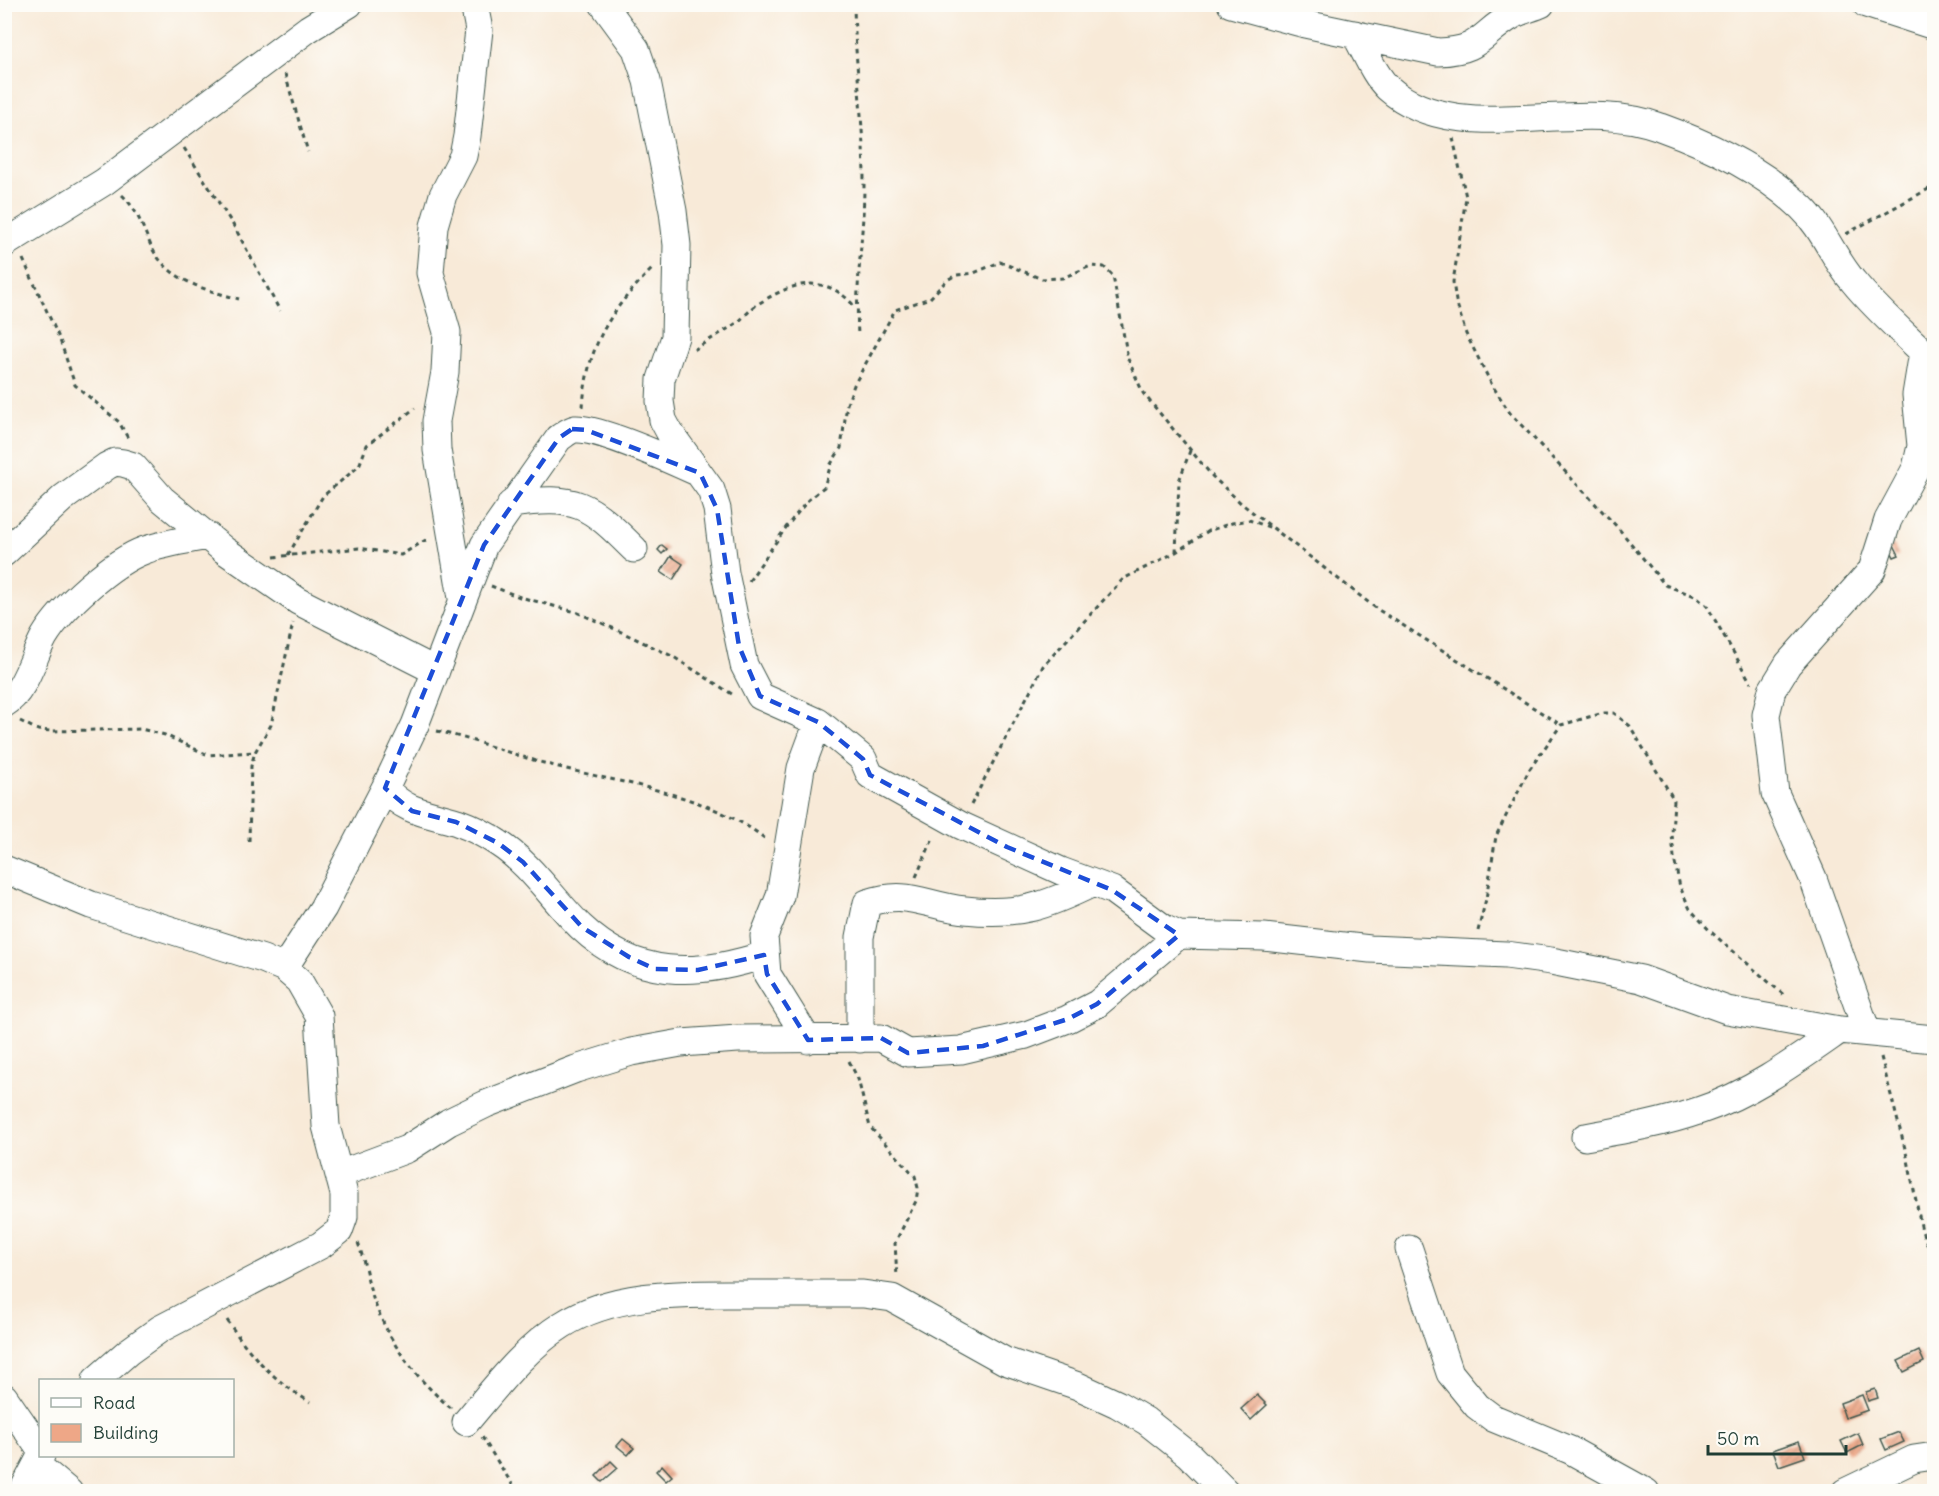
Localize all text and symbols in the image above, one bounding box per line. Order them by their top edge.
legend [39,1379,234,1457]
text: Road [93,1391,136,1414]
scale bar [1708,1418,1846,1456]
text: Building [93,1421,158,1444]
text: 50 m [1717,1427,1759,1450]

